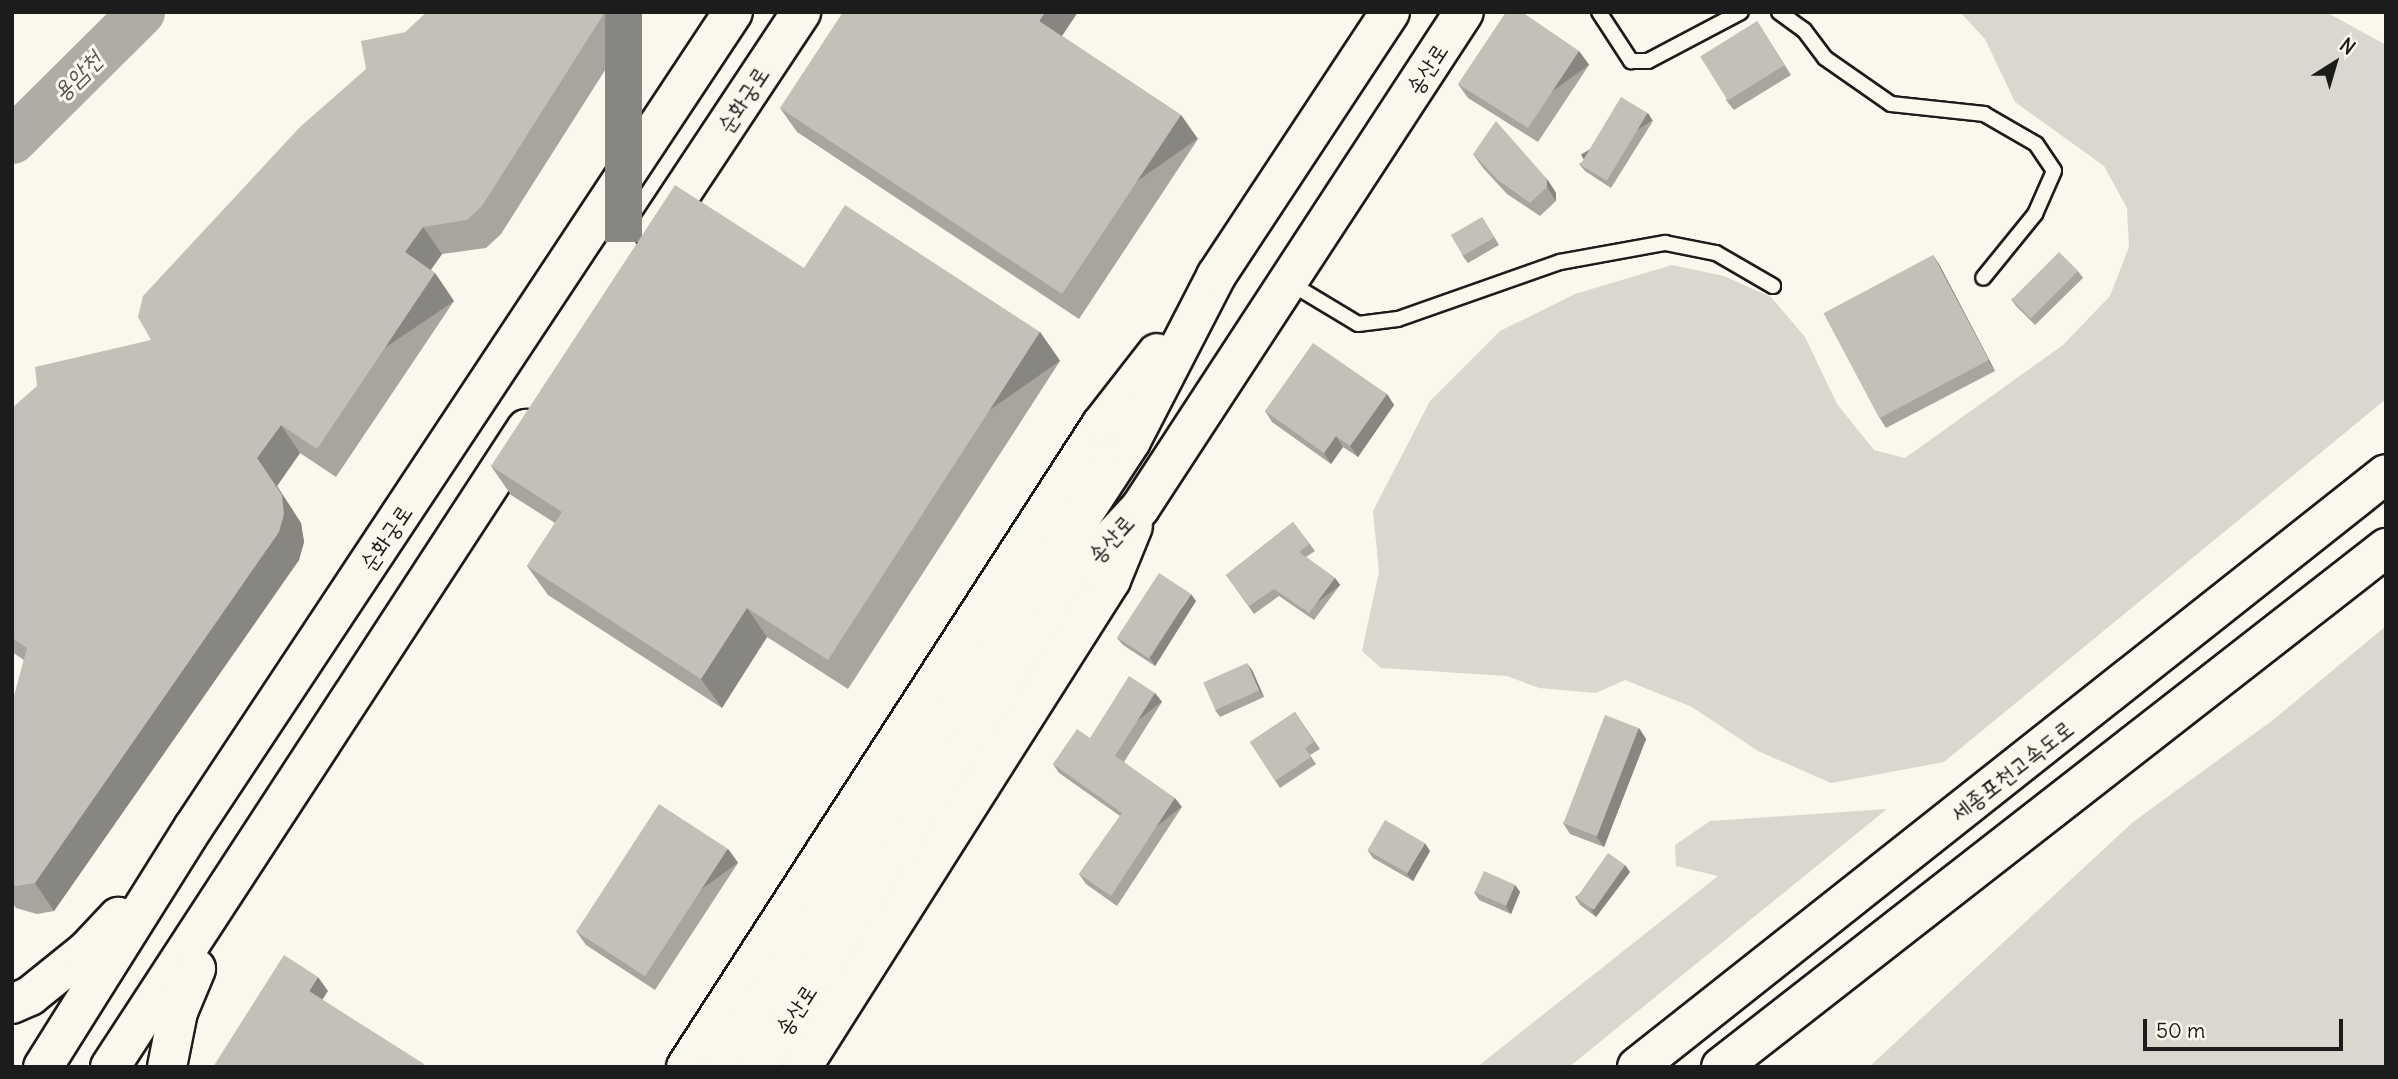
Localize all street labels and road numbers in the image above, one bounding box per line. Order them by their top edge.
street label: 송산로 [1400,38,1454,100]
street label: 순화궁로 [711,61,775,139]
street label: 순화궁로 [354,500,418,576]
street label: 송산로 [1082,509,1140,569]
street label: 세종포천고속도로 [1945,715,2079,827]
street label: 송산로 [769,979,823,1041]

